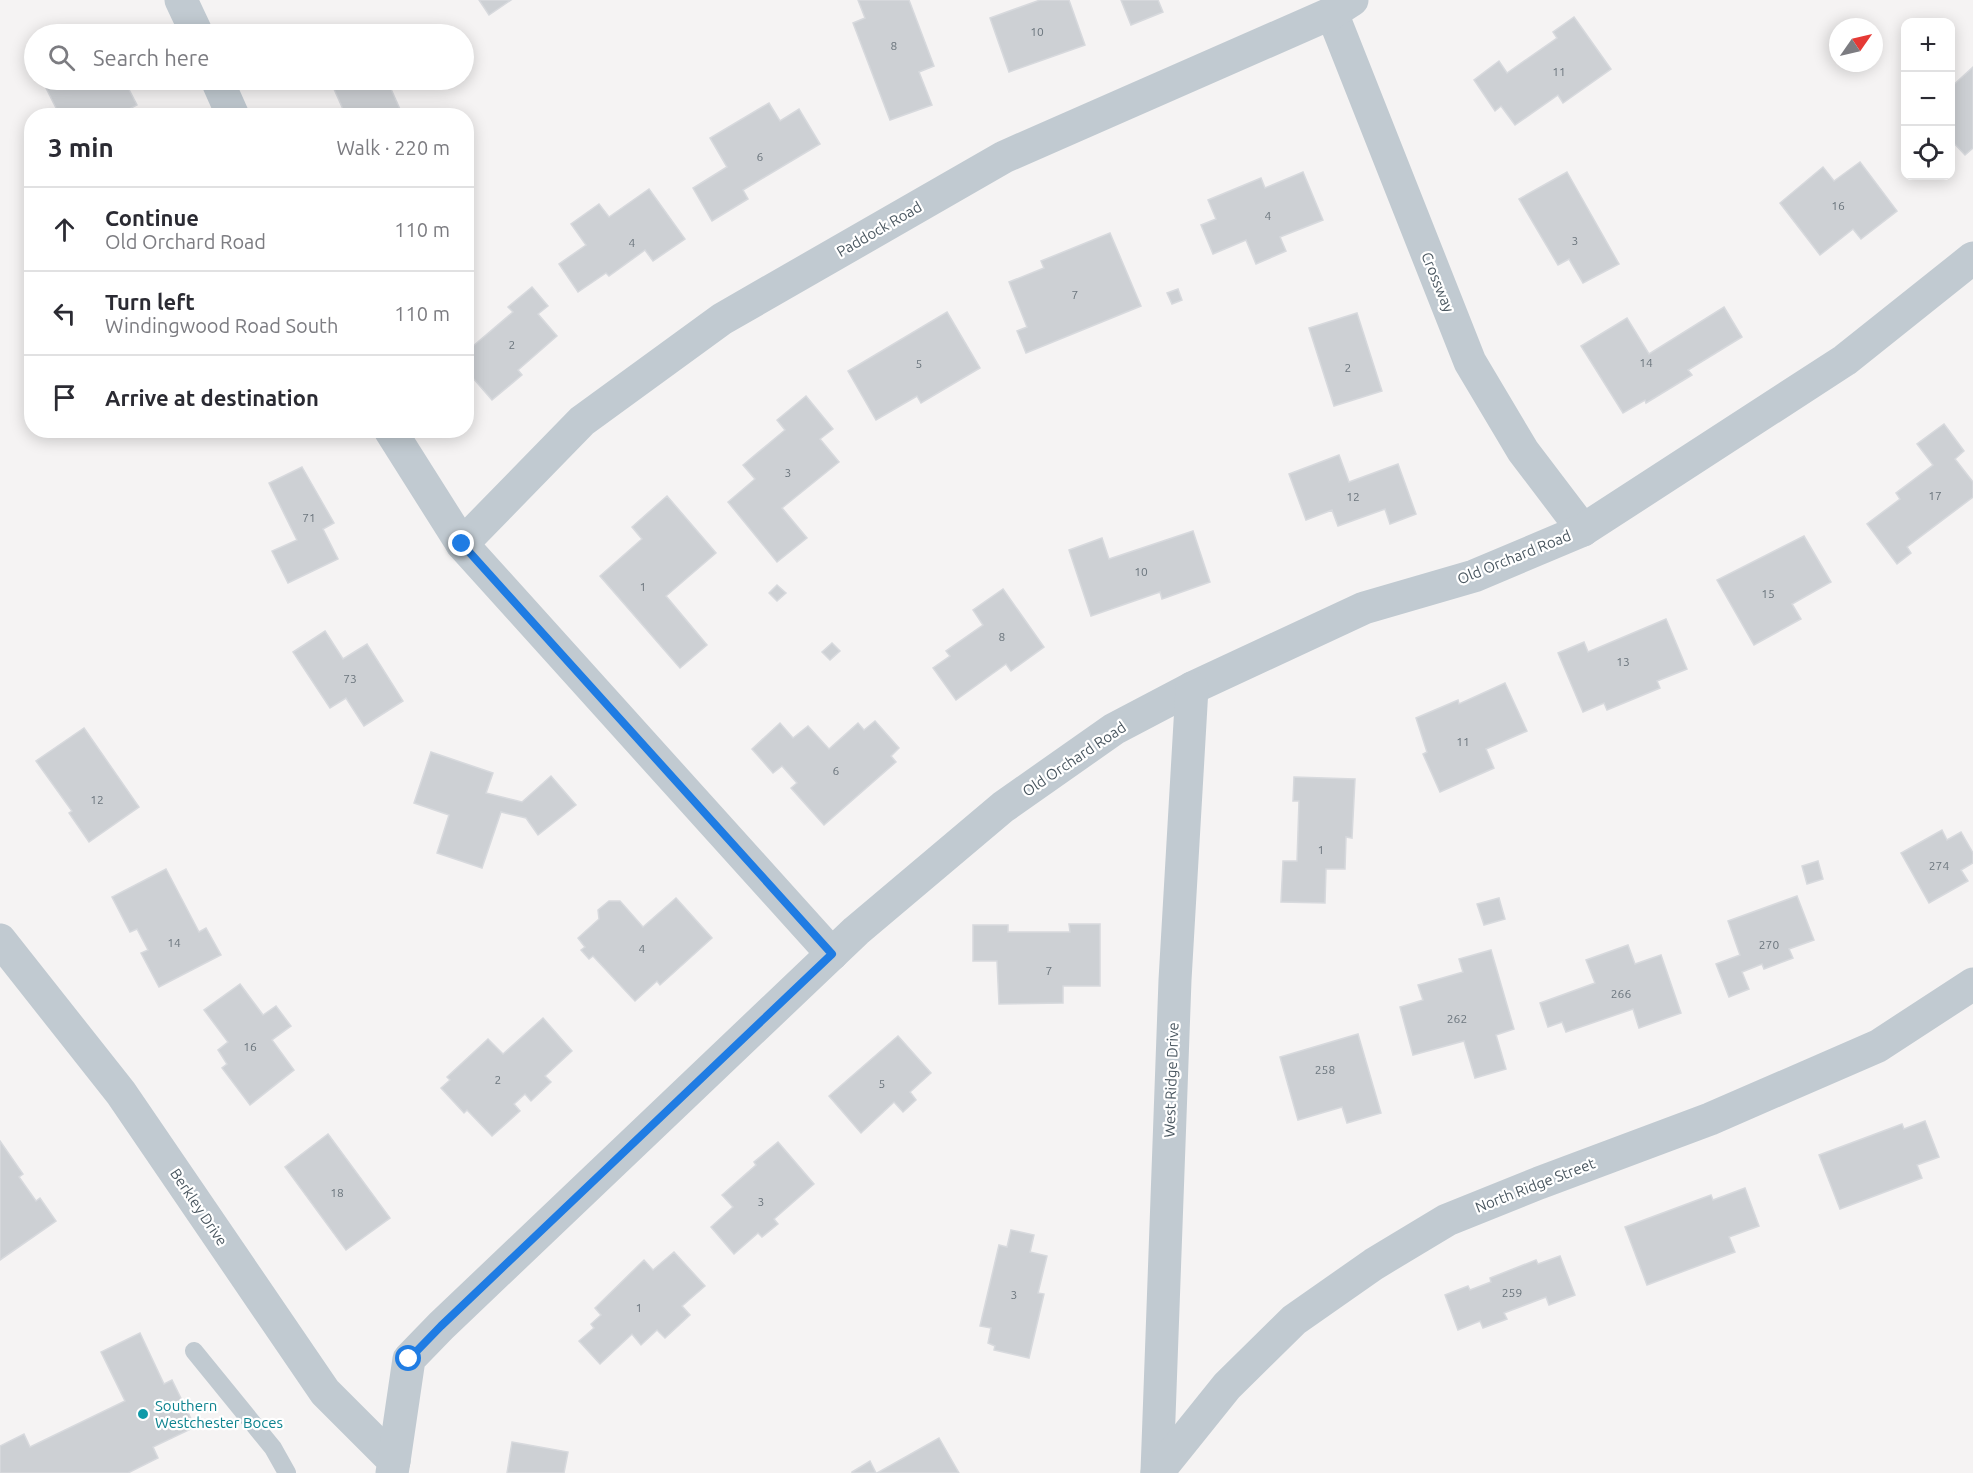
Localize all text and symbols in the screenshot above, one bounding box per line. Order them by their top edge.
north arrow [1829,18,1883,72]
map controls [1901,18,1955,180]
button: + [1901,18,1955,72]
search box [24,24,474,90]
house number: 10 [1030,25,1044,38]
house number: 8 [891,39,898,52]
icon: search [45,41,78,74]
text: Search here [93,45,209,70]
house number: 11 [1552,65,1566,78]
button: − [1901,72,1955,126]
button: locate [1901,126,1955,180]
text: 3 min [48,133,114,162]
text: Walk · 220 m [337,136,450,159]
house number: 6 [757,150,764,163]
street label: Paddock Road [833,198,925,260]
house number: 16 [1831,199,1845,212]
text: Continue [105,205,199,230]
house number: 4 [1265,209,1272,222]
icon: ahead [48,213,81,246]
text: 110 m [394,218,450,241]
text: Old Orchard Road [105,230,266,253]
house number: 3 [1572,234,1578,247]
house number: 4 [629,236,636,249]
street label: Crossway [1418,250,1458,314]
house number: 7 [1072,288,1078,301]
text: Turn left [105,289,195,314]
icon: left [48,297,81,330]
text: 110 m [394,302,450,325]
text: Windingwood Road South [105,314,338,337]
house number: 2 [509,338,515,351]
house number: 14 [1639,356,1653,369]
house number: 5 [916,357,922,370]
house number: 2 [1345,361,1351,374]
icon: arrive [48,381,81,414]
text: Arrive at destination [105,385,319,410]
house number: 3 [785,466,791,479]
house number: 17 [1928,489,1942,502]
house number: 12 [1346,490,1360,503]
house number: 71 [302,511,316,524]
street label: Old Orchard Road [1455,526,1573,588]
route end [448,530,474,556]
house number: 10 [1134,565,1148,578]
house number: 1 [640,580,646,593]
house number: 15 [1761,587,1775,600]
house number: 8 [999,630,1006,643]
house number: 13 [1616,655,1630,668]
house number: 73 [343,672,357,685]
street label: Old Orchard Road [1019,718,1129,800]
house number: 11 [1456,735,1470,748]
house number: 6 [833,764,840,777]
house number: 12 [90,793,104,806]
house number: 1 [1318,843,1324,856]
house number: 274 [1929,859,1949,872]
house number: 14 [167,936,181,949]
house number: 270 [1759,938,1779,951]
house number: 4 [639,942,646,955]
house number: 7 [1046,964,1052,977]
house number: 266 [1611,987,1631,1000]
house number: 262 [1447,1012,1467,1025]
street label: West Ridge Drive [1160,1022,1182,1138]
house number: 16 [243,1040,257,1053]
house number: 258 [1315,1063,1335,1076]
house number: 2 [495,1073,501,1086]
house number: 5 [879,1077,885,1090]
street label: North Ridge Street [1473,1154,1597,1216]
street label: Berkley Drive [167,1165,231,1249]
house number: 18 [330,1186,344,1199]
house number: 3 [758,1195,764,1208]
house number: 259 [1502,1286,1522,1299]
house number: 3 [1011,1288,1017,1301]
house number: 1 [636,1301,642,1314]
route start [395,1345,421,1371]
place label: Southern Westchester Boces [155,1397,283,1431]
marker: Southern Westchester Boces [136,1407,150,1421]

